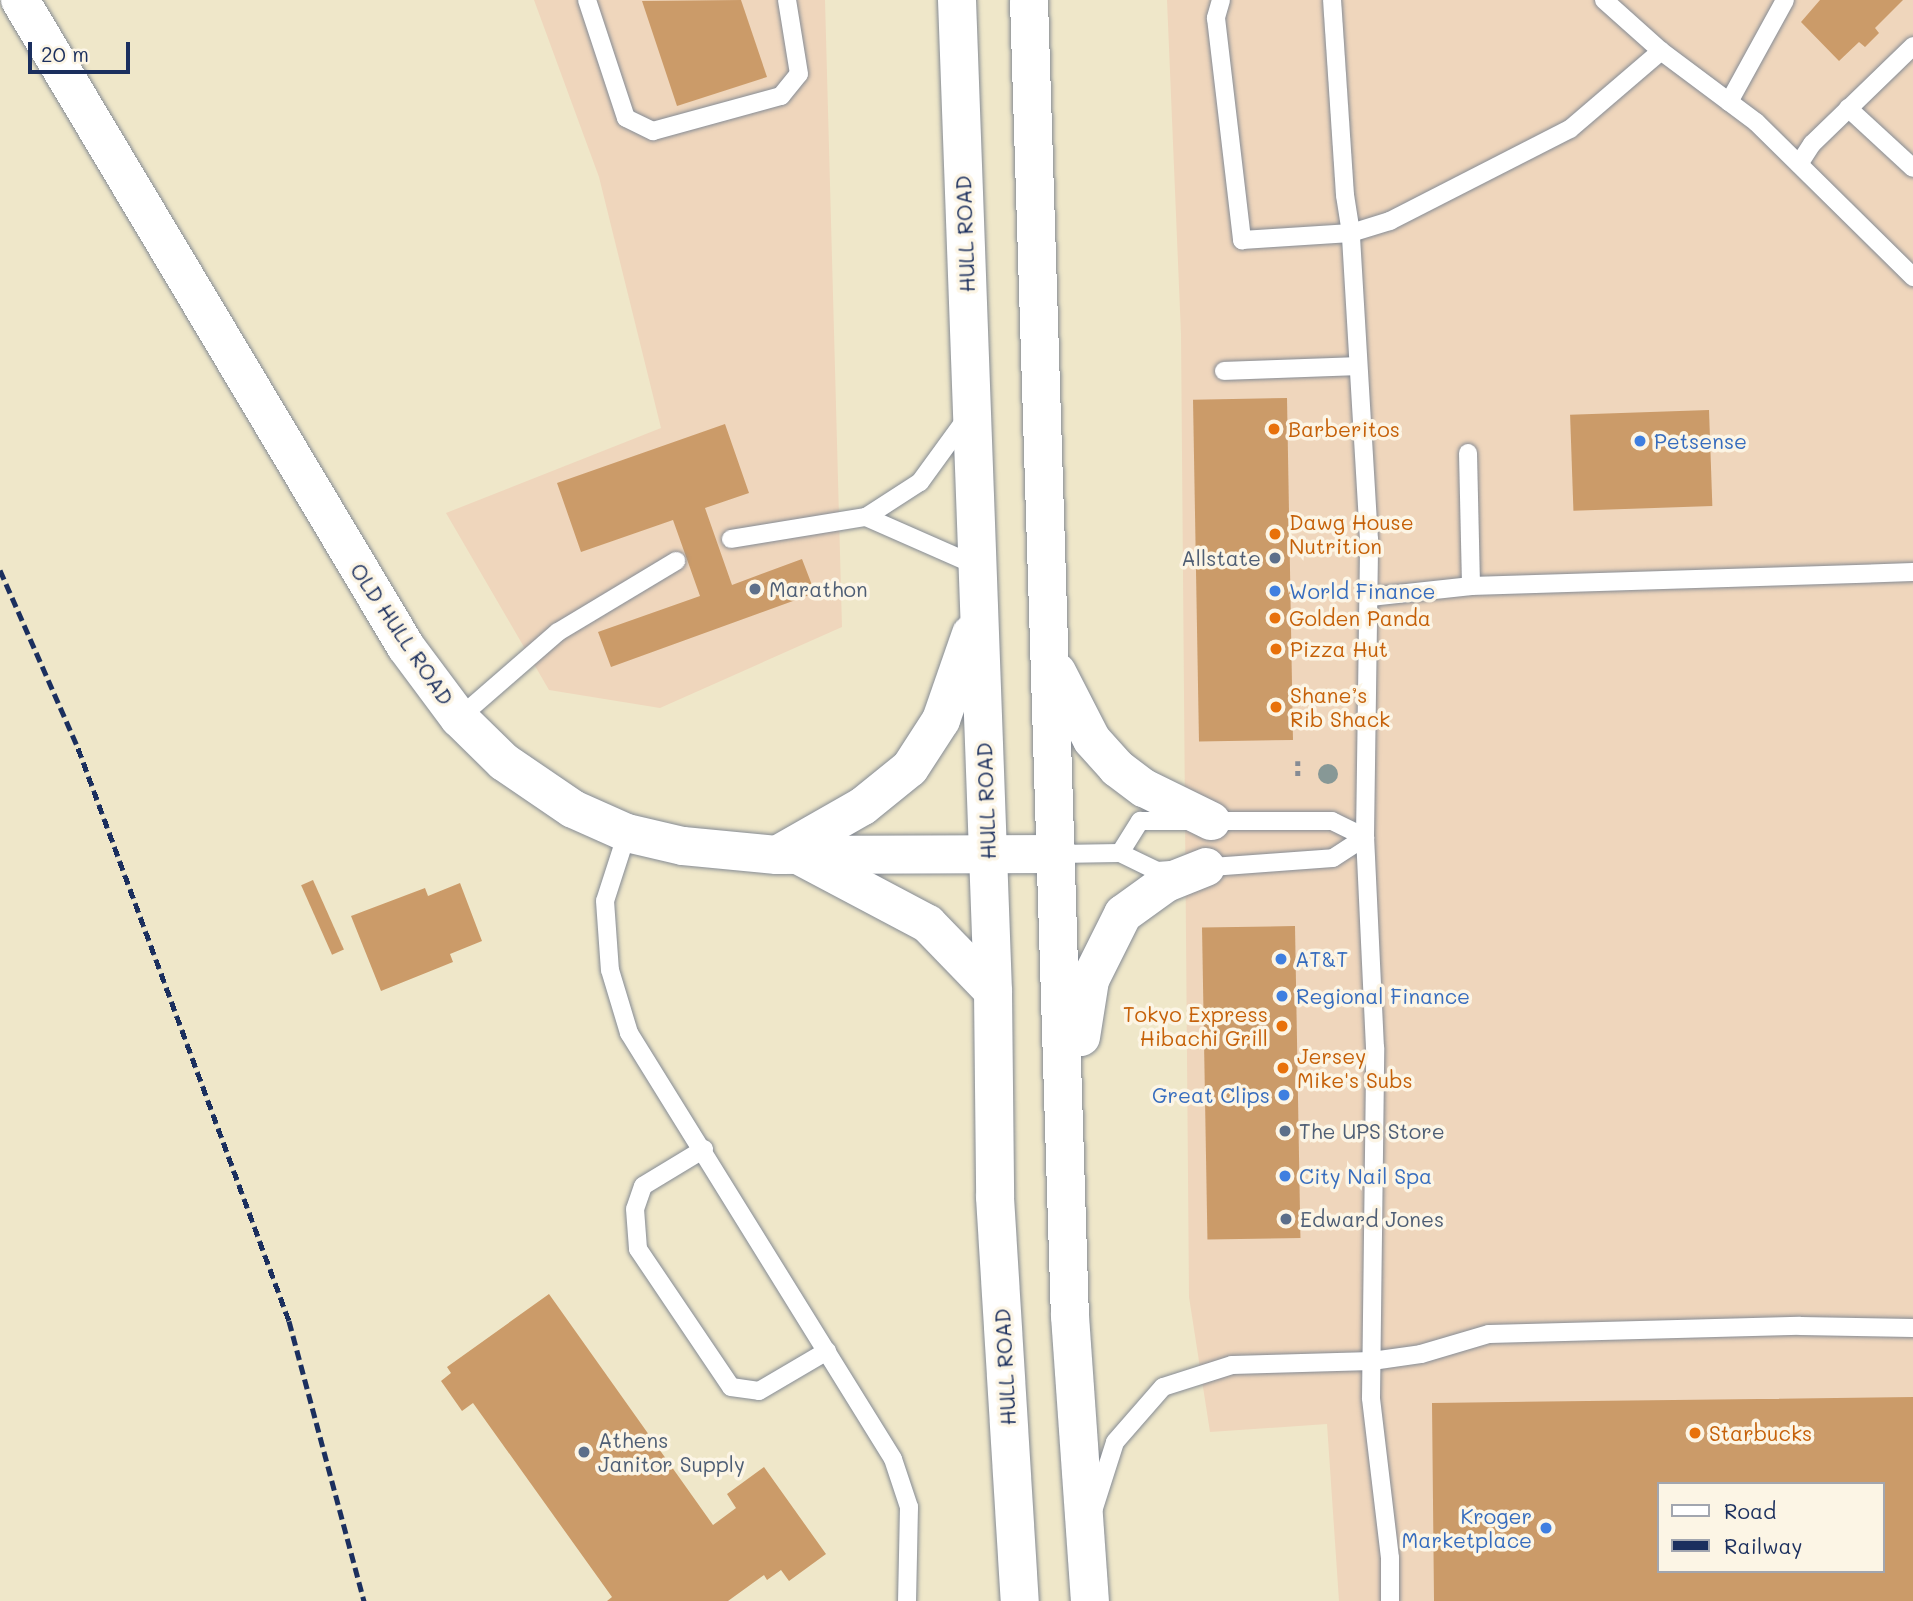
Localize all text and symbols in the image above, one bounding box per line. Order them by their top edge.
scale bar [32,28,133,72]
text: 20 m [41,40,89,67]
street label: HULL ROAD [950,175,980,293]
place label: Barberitos [1288,416,1400,442]
marker: Barberitos [1266,421,1282,437]
place label: Petsense [1654,428,1747,454]
marker: Petsense [1632,433,1648,449]
place label: Dawg House Nutrition [1289,509,1414,559]
marker: Dawg House Nutrition [1267,526,1283,542]
place label: Allstate [1181,545,1261,571]
marker: Allstate [1267,550,1283,566]
street label: OLD HULL ROAD [345,558,459,710]
place label: Marathon [769,576,868,602]
place label: World Finance [1289,578,1436,604]
marker: Marathon [747,581,763,597]
marker: World Finance [1267,583,1283,599]
place label: Golden Panda [1289,605,1431,631]
marker: Golden Panda [1267,610,1283,626]
place label: Pizza Hut [1290,636,1388,662]
marker: Pizza Hut [1268,641,1284,657]
place label: Shane’s Rib Shack [1290,682,1390,732]
marker: Shane’s Rib Shack [1268,699,1284,715]
street label: HULL ROAD [971,742,1001,860]
place label: AT&T [1295,946,1348,972]
marker: AT&T [1273,951,1289,967]
place label: Regional Finance [1296,983,1470,1009]
marker: Regional Finance [1274,988,1290,1004]
place label: Tokyo Express Hibachi Grill [1123,1001,1268,1051]
marker: Tokyo Express Hibachi Grill [1274,1018,1290,1034]
place label: Jersey Mike's Subs [1297,1043,1413,1093]
marker: Jersey Mike's Subs [1275,1060,1291,1076]
place label: Great Clips [1152,1082,1270,1108]
marker: Great Clips [1276,1087,1292,1103]
place label: The UPS Store [1299,1118,1445,1144]
marker: The UPS Store [1277,1123,1293,1139]
place label: City Nail Spa [1299,1163,1432,1189]
marker: City Nail Spa [1277,1168,1293,1184]
place label: Edward Jones [1300,1206,1444,1232]
marker: Edward Jones [1278,1211,1294,1227]
street label: HULL ROAD [989,1308,1021,1426]
place label: Starbucks [1709,1420,1812,1446]
marker: Starbucks [1687,1425,1703,1441]
place label: Athens Janitor Supply [598,1427,745,1477]
marker: Athens Janitor Supply [576,1444,592,1460]
legend [1658,1482,1885,1573]
text: Road [1724,1497,1776,1524]
place label: Kroger Marketplace [1402,1503,1532,1553]
marker: Kroger Marketplace [1538,1520,1554,1536]
text: Railway [1724,1532,1803,1559]

